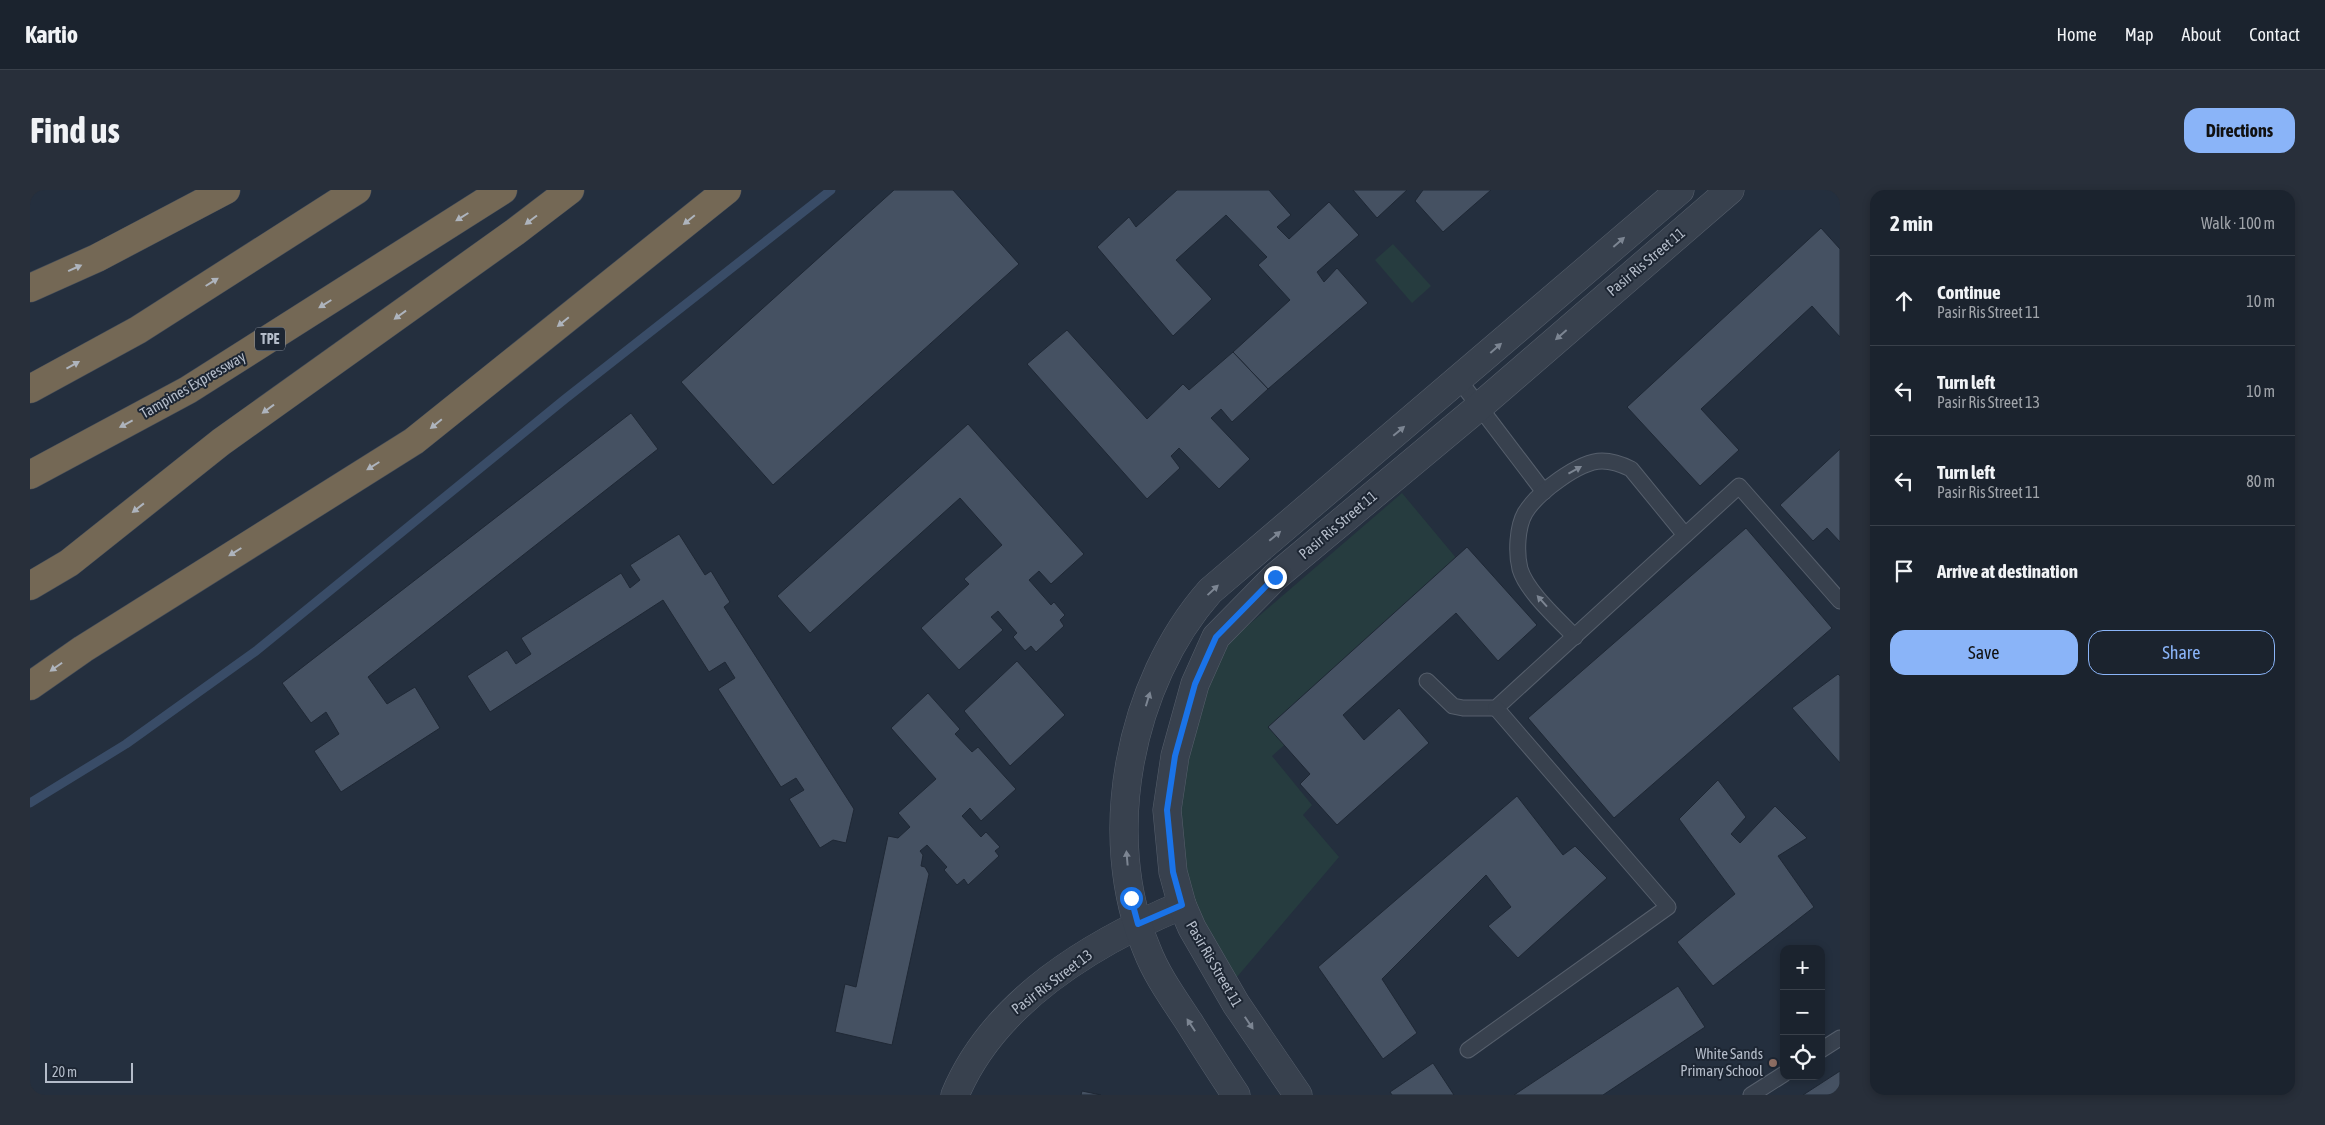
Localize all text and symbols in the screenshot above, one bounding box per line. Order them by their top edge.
text: Kartio [25,21,78,48]
text: Home [2057,24,2097,45]
text: Map [2125,24,2154,45]
text: About [2182,24,2221,45]
text: Contact [2249,24,2300,45]
button: Directions [2184,108,2295,153]
text: Find us [30,110,120,150]
text: 2 min [1890,211,1933,235]
one-way arrow [455,212,469,222]
one-way arrow [525,214,538,225]
text: Walk · 100 m [2201,214,2275,232]
one-way arrow [683,215,696,226]
street label: Pasir Ris Street 11 [1603,224,1688,299]
one-way arrow [1613,236,1625,248]
one-way arrow [68,264,82,272]
one-way arrow [206,277,219,287]
text: Continue [1937,281,2001,303]
icon: ahead [1890,287,1918,315]
text: 10 m [2246,292,2275,310]
one-way arrow [318,299,331,309]
text: Pasir Ris Street 11 [1937,303,2040,321]
one-way arrow [393,310,407,320]
one-way arrow [556,317,569,327]
road number: TPE [255,328,285,350]
one-way arrow [1554,330,1567,341]
one-way arrow [1490,343,1502,354]
street label: Tampines Expressway [137,348,248,422]
one-way arrow [65,361,80,369]
text: Turn left [1937,371,1995,393]
icon: left [1890,377,1918,405]
text: 10 m [2246,382,2275,400]
text: Pasir Ris Street 13 [1937,393,2040,411]
one-way arrow [261,404,274,414]
one-way arrow [430,418,443,429]
one-way arrow [118,420,133,428]
one-way arrow [1392,425,1405,436]
text: Turn left [1937,461,1995,483]
one-way arrow [366,462,379,471]
one-way arrow [1569,466,1582,475]
icon: left [1890,467,1918,495]
text: 80 m [2246,472,2275,490]
text: Pasir Ris Street 11 [1937,483,2040,501]
street label: Pasir Ris Street 11 [1295,487,1380,562]
one-way arrow [132,503,145,513]
one-way arrow [1269,530,1281,542]
one-way arrow [228,547,241,557]
icon: arrive [1890,557,1918,585]
text: Arrive at destination [1937,560,2078,582]
route end [1264,566,1287,589]
one-way arrow [1206,584,1218,596]
one-way arrow [1536,595,1548,607]
button: Save [1890,630,2078,675]
button: Share [2088,630,2275,675]
one-way arrow [49,662,63,672]
one-way arrow [1144,691,1152,706]
one-way arrow [1122,850,1130,866]
route start [1120,887,1143,910]
street label: Pasir Ris Street 11 [1183,918,1246,1010]
map controls [1780,945,1825,1080]
button: + [1780,945,1825,990]
street label: Pasir Ris Street 13 [1008,946,1095,1017]
button: − [1780,990,1825,1035]
one-way arrow [1244,1016,1254,1030]
one-way arrow [1186,1018,1195,1031]
button: locate [1780,1035,1825,1080]
place label: White Sands Primary School [1680,1045,1763,1079]
marker: White Sands Primary School [1767,1057,1779,1069]
scale bar [45,1060,132,1083]
text: 20 m [52,1064,77,1080]

